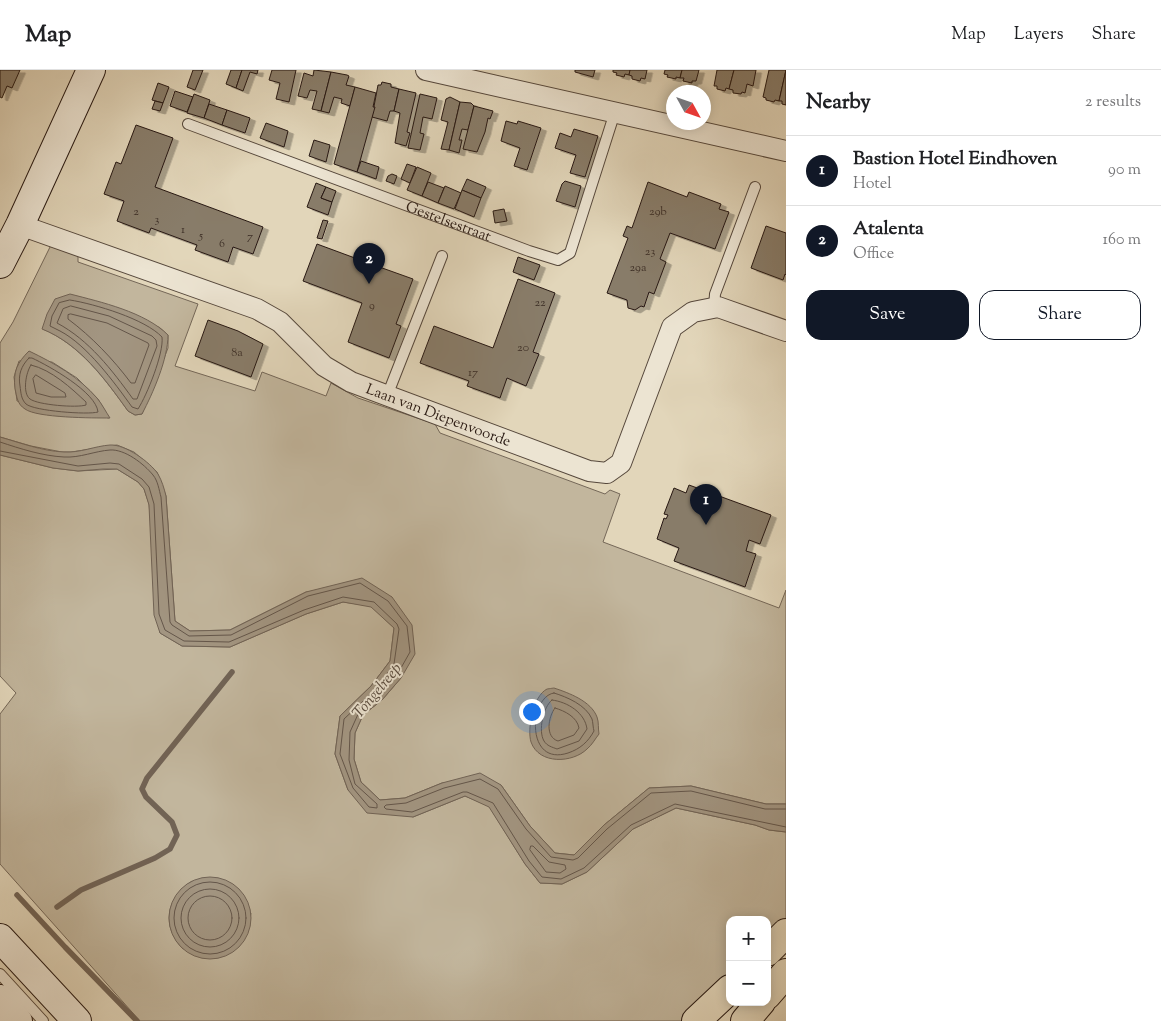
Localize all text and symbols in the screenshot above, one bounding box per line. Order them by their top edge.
text: Map [25,18,71,52]
text: Map [951,22,986,48]
text: Layers [1014,22,1064,48]
text: Share [1092,22,1136,48]
north arrow [666,85,711,130]
text: Nearby [806,88,871,118]
text: 2 results [1085,91,1141,114]
text: Bastion Hotel Eindhoven [853,146,1058,173]
text: 1 [819,159,825,182]
text: 90 m [1108,159,1141,182]
text: Hotel [853,173,892,196]
street label: Gestelsestraat [402,197,494,248]
house number: 2 [133,203,139,221]
house number: 29b [649,203,667,221]
house number: 3 [155,211,160,229]
text: Atalenta [853,216,924,243]
house number: 1 [181,221,185,239]
house number: 5 [198,227,203,245]
house number: 7 [247,228,253,246]
text: 2 [818,229,826,252]
text: 160 m [1103,229,1141,252]
house number: 6 [219,235,225,253]
pin: 2 [353,243,385,284]
house number: 23 [645,243,655,261]
text: Office [853,243,894,266]
house number: 29a [630,259,647,277]
button: Save [806,290,969,340]
button: Share [979,290,1141,340]
house number: 22 [534,294,546,312]
house number: 9 [369,297,375,315]
house number: 20 [517,339,529,357]
house number: 8a [231,344,243,362]
house number: 17 [468,364,478,382]
street label: Laan van Diepenvoorde [363,379,514,453]
pin: 1 [690,484,722,525]
water label: Tongelreep [348,659,408,724]
your location [519,699,545,725]
map controls [726,916,771,1006]
button: + [726,916,771,961]
button: − [726,961,771,1006]

